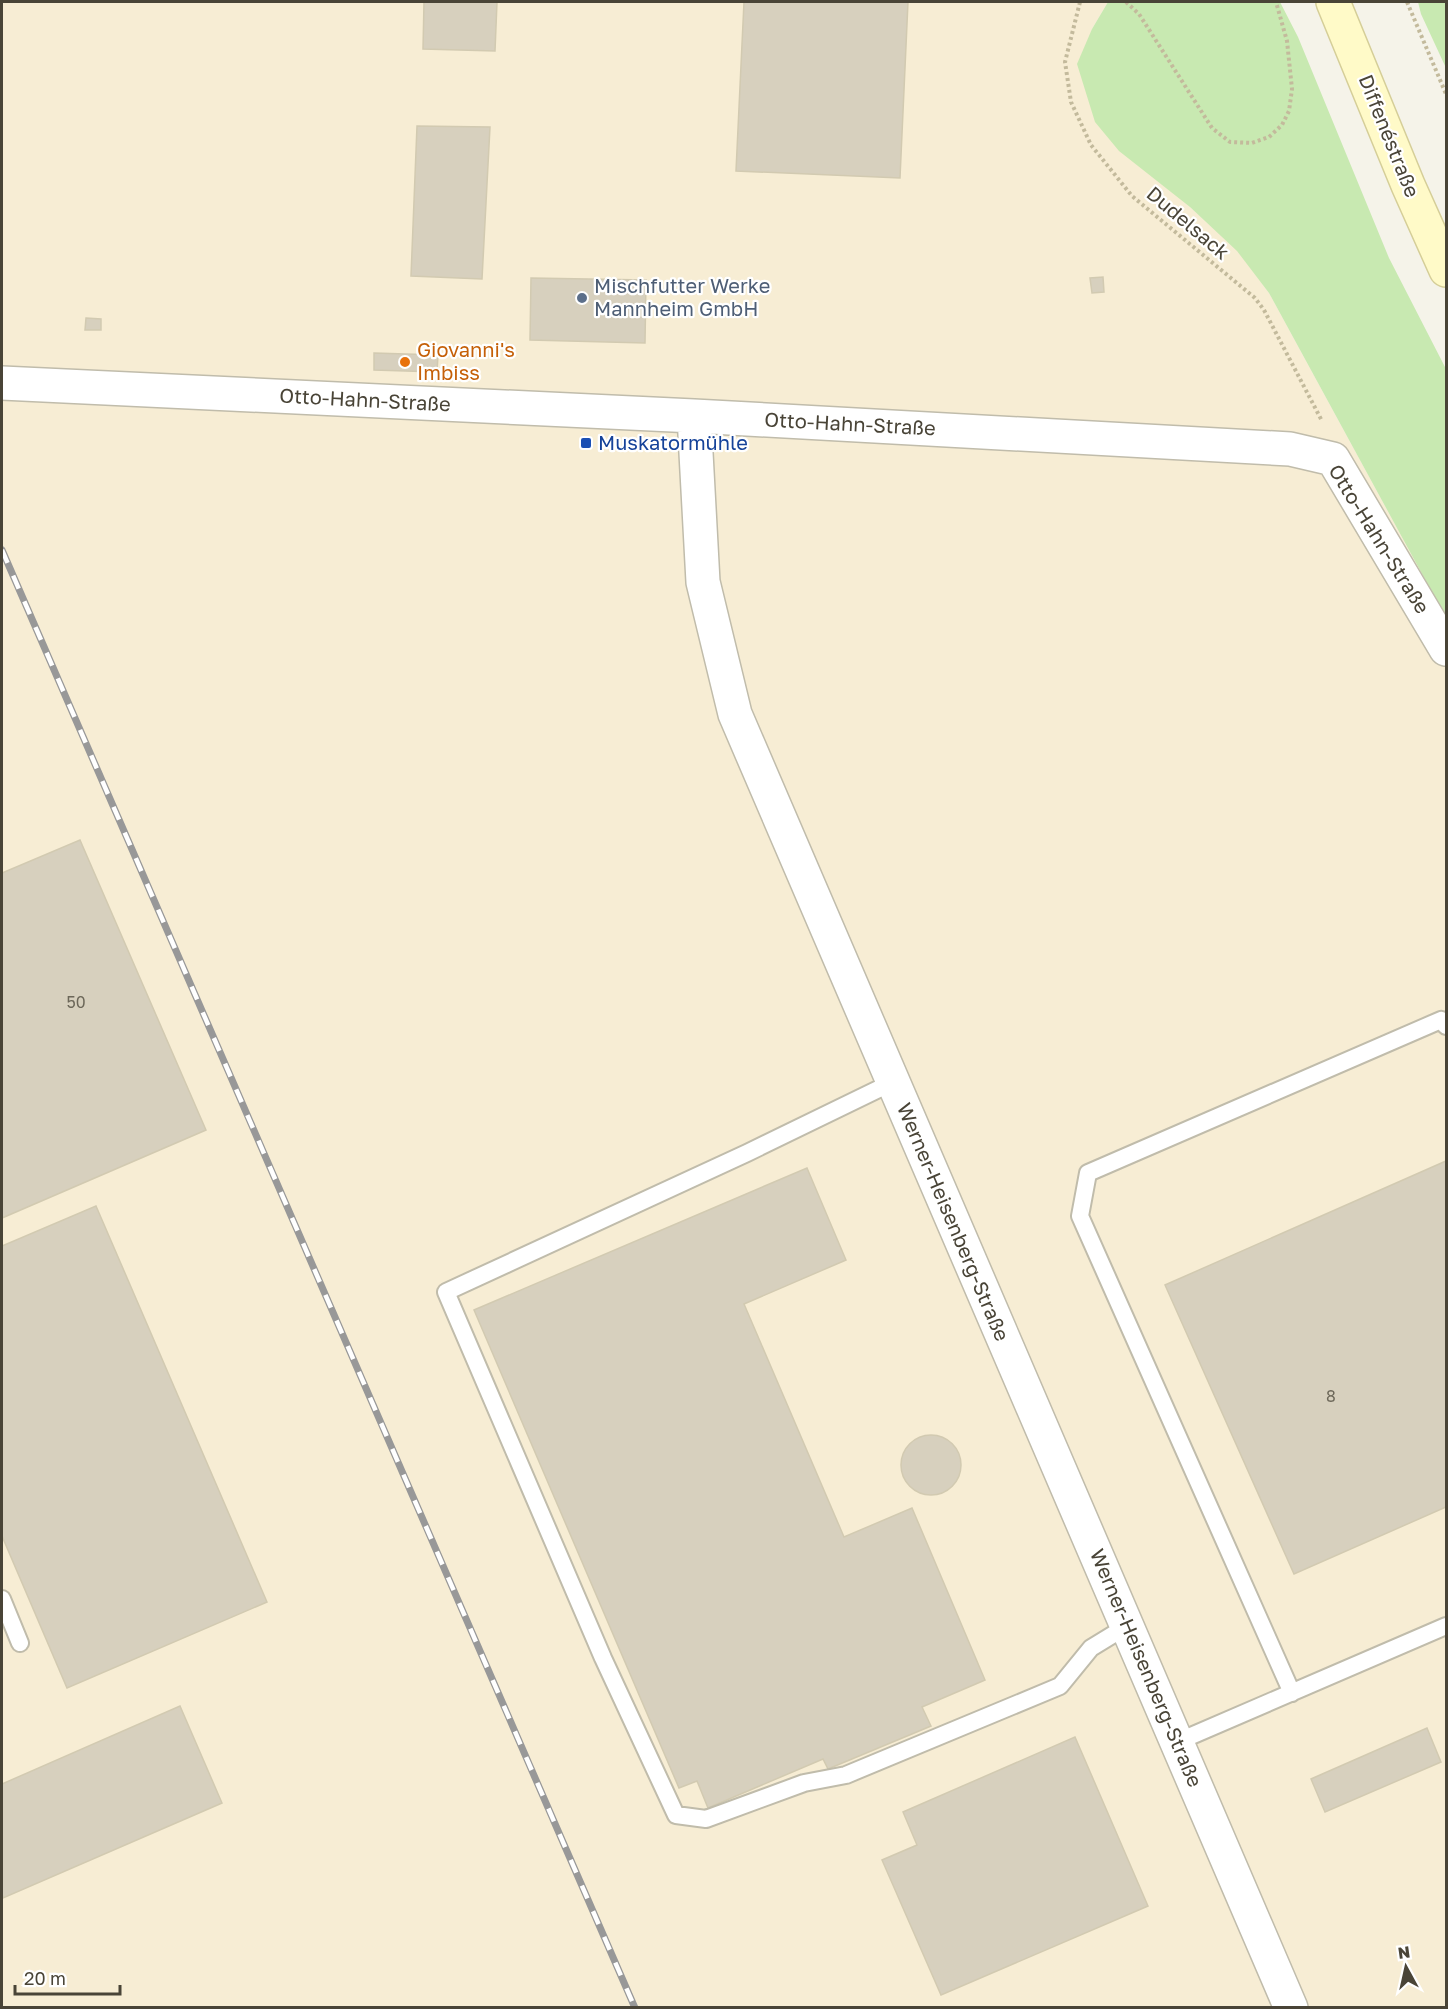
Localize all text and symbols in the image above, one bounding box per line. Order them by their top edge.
street label: Diffenéstraße [1354,71,1425,200]
street label: Dudelsack [1142,181,1235,264]
place label: Mischfutter Werke Mannheim GmbH [594,273,770,320]
marker: Mischfutter Werke Mannheim GmbH [575,291,589,305]
place label: Giovanni's Imbiss [417,337,515,384]
marker: Giovanni's Imbiss [398,355,412,369]
street label: Otto-Hahn-Straße [279,383,451,415]
street label: Otto-Hahn-Straße [764,407,936,439]
place label: Muskatormühle [598,430,748,454]
marker: Muskatormühle [579,436,593,450]
street label: Otto-Hahn-Straße [1324,459,1435,618]
house number: 50 [66,992,86,1012]
street label: Werner-Heisenberg-Straße [893,1099,1015,1344]
house number: 8 [1326,1386,1336,1406]
street label: Werner-Heisenberg-Straße [1086,1545,1208,1790]
north arrow [1376,1937,1436,1997]
text: N [1396,1941,1411,1963]
scale bar [15,1958,120,1996]
text: 20 m [24,1967,66,1989]

